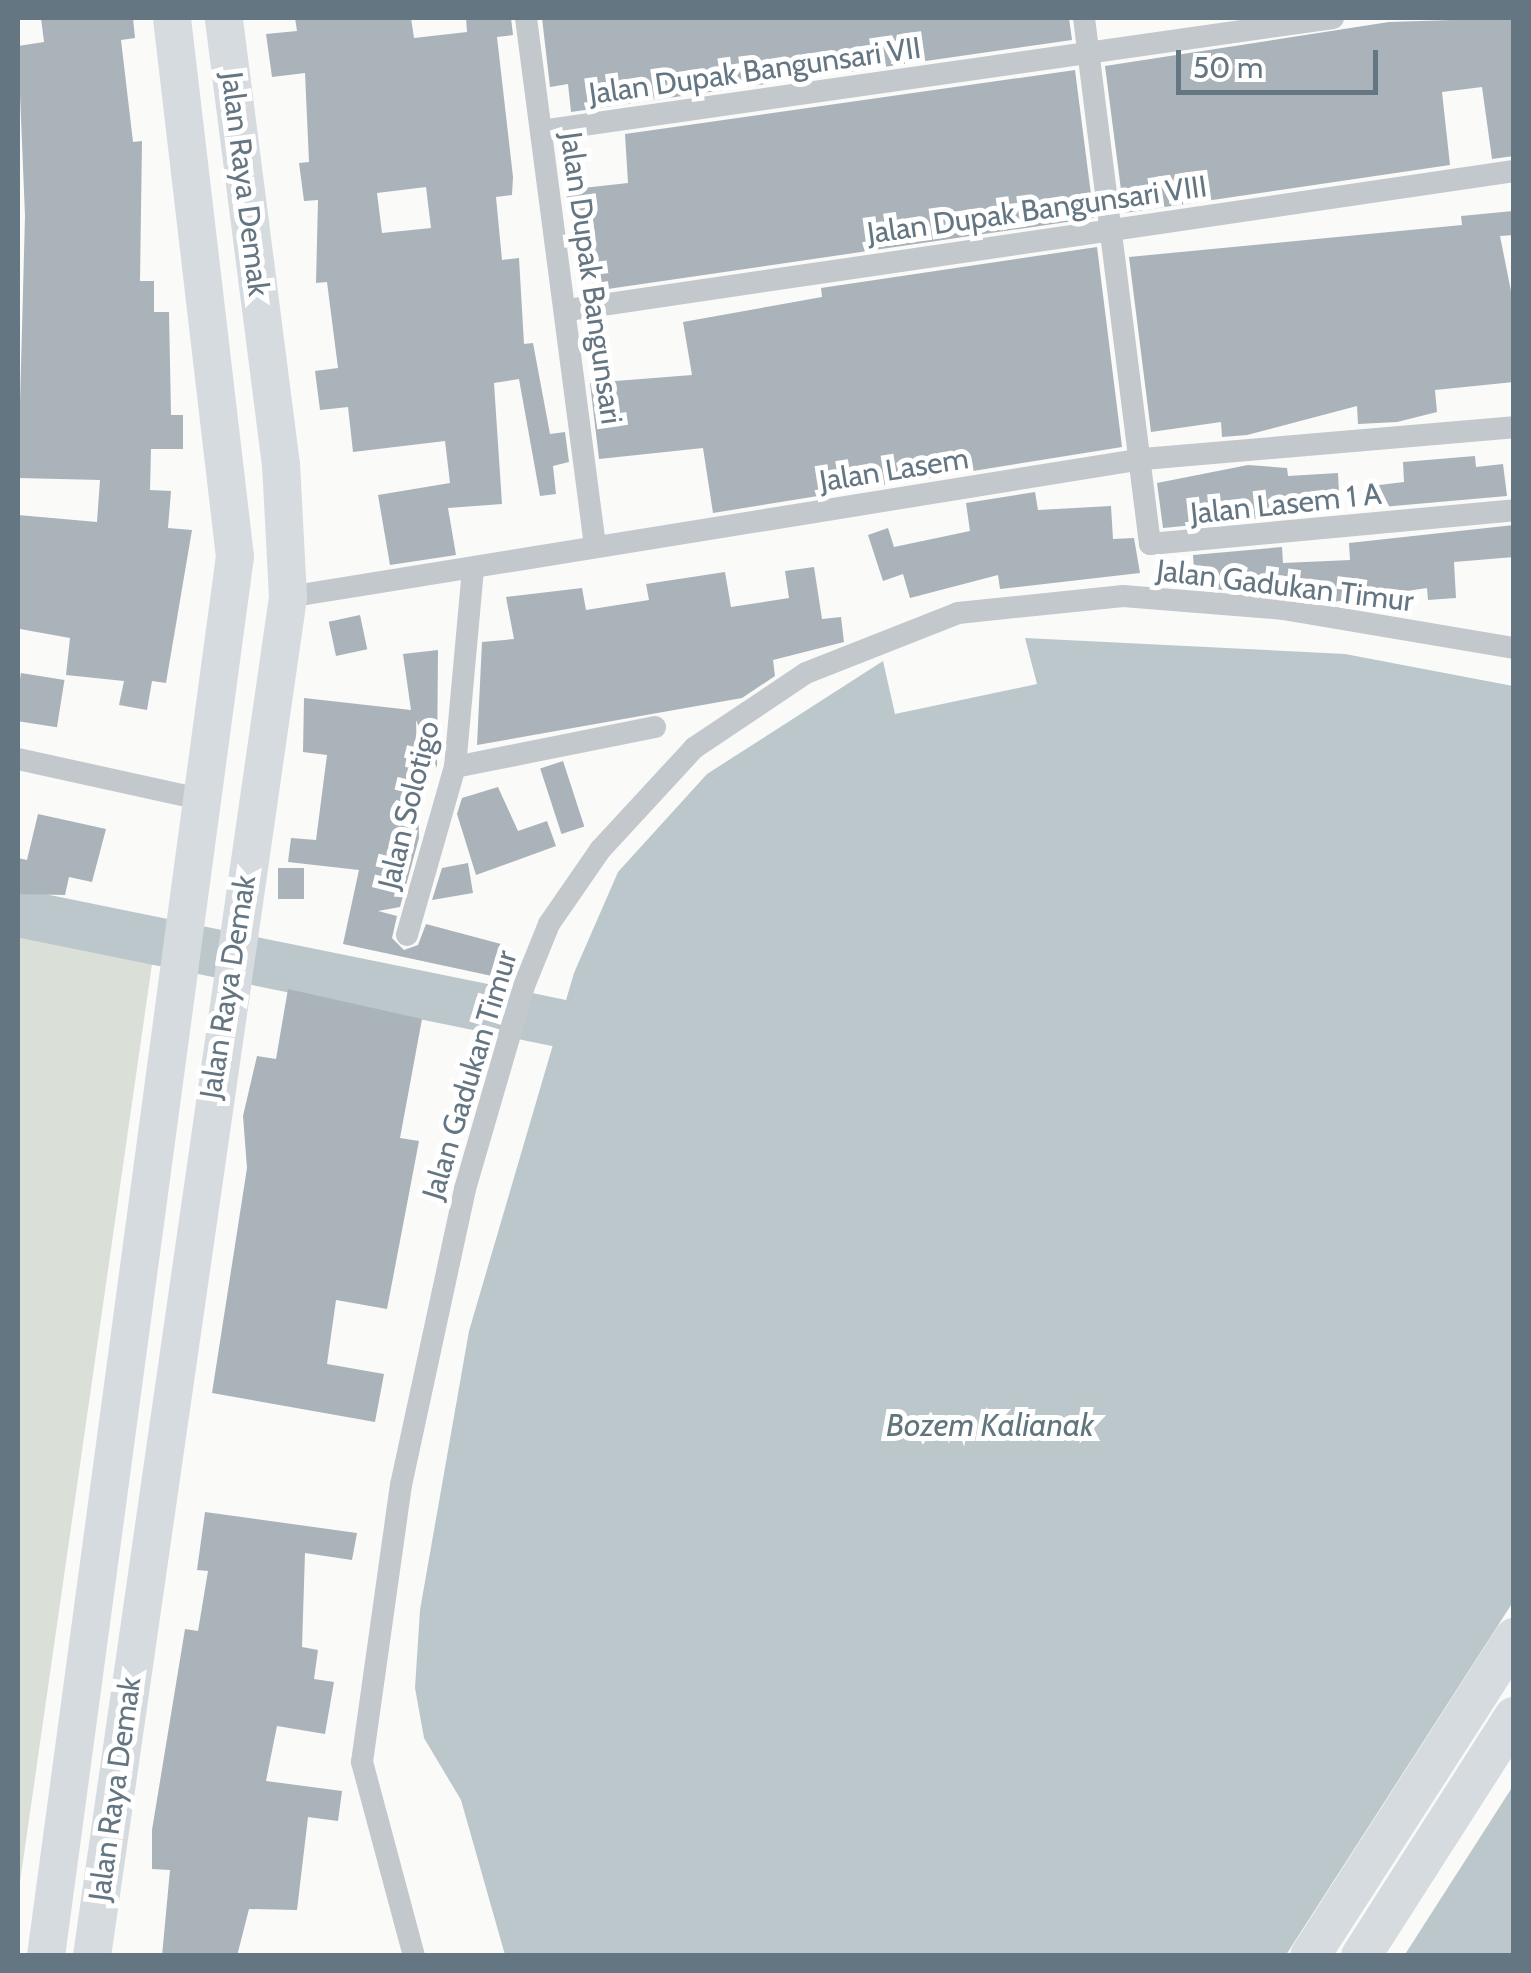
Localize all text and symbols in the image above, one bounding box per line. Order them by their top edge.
street label: Jalan Dupak Bangunsari VII [587,30,923,112]
scale bar [1181,30,1384,92]
text: 50 m [1193,49,1263,86]
street label: Jalan Raya Demak [213,70,277,298]
street label: Jalan Dupak Bangunsari [553,130,629,426]
street label: Jalan Dupak Bangunsari VIII [865,168,1209,252]
street label: Jalan Lasem [817,440,971,500]
street label: Jalan Lasem 1 A [1189,476,1383,532]
street label: Jalan Gadukan Timur [1155,552,1415,620]
street label: Jalan Solotigo [371,717,447,893]
street label: Jalan Raya Demak [193,873,263,1101]
street label: Jalan Gadukan Timur [415,946,525,1204]
water label: Bozem Kalianak [886,1406,1094,1444]
street label: Jalan Raya Demak [81,1675,149,1903]

